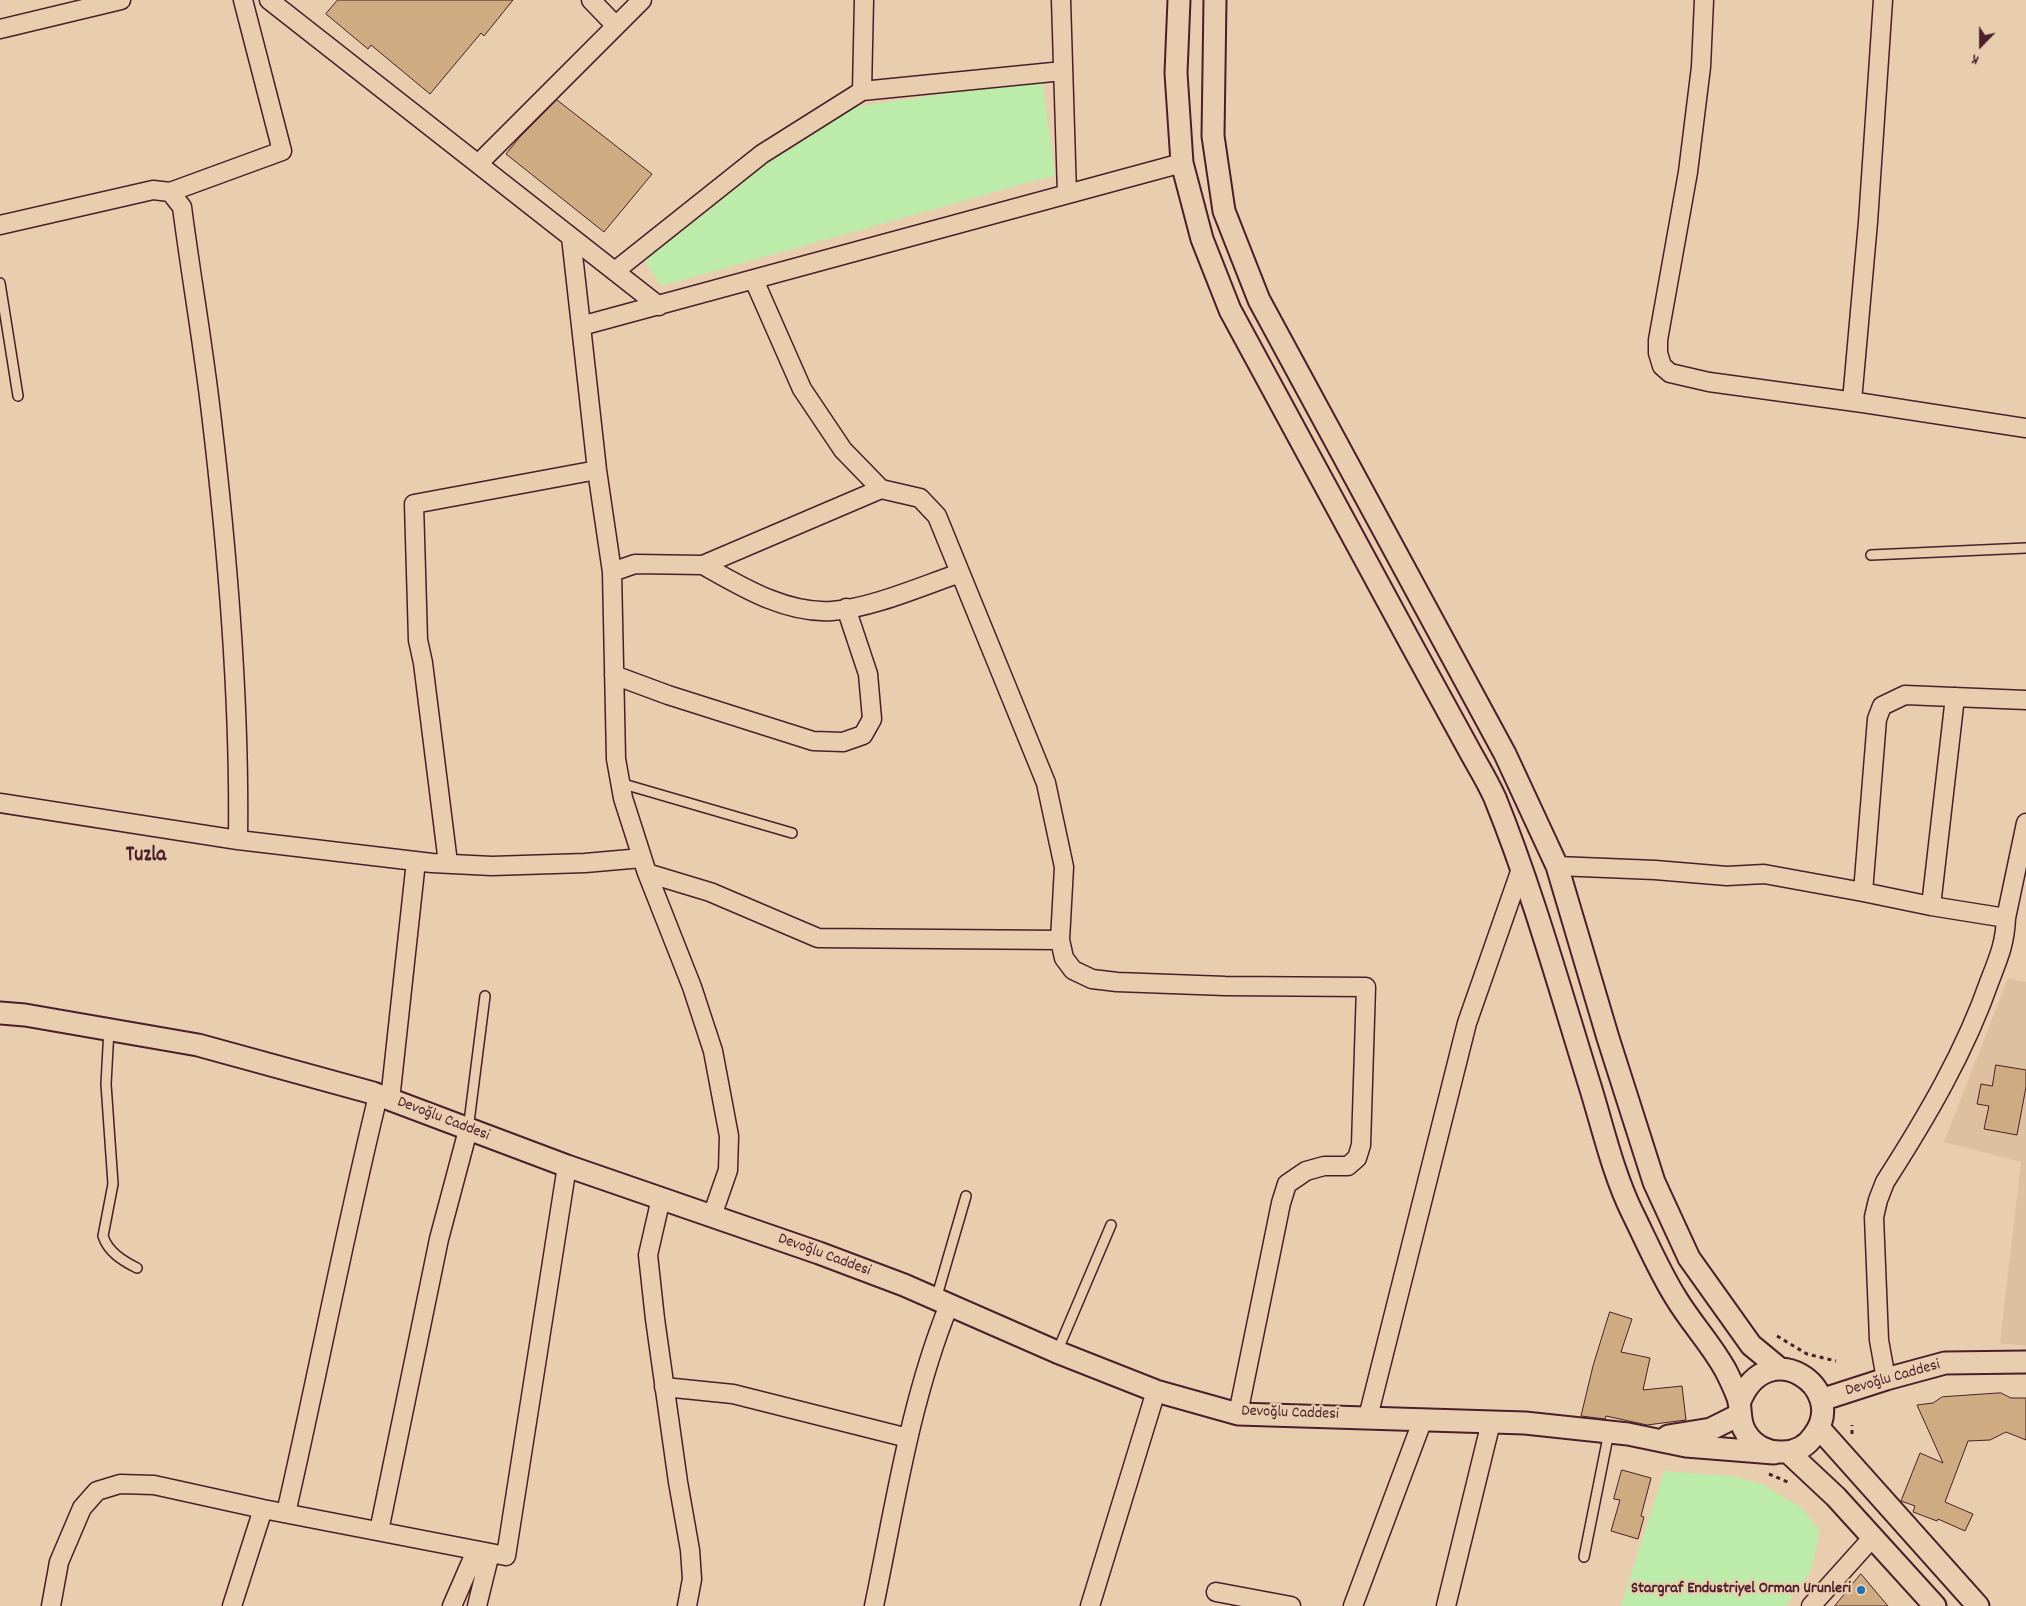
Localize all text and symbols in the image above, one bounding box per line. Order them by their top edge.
north arrow [1956,20,2006,70]
text: K [1969,48,1982,69]
district label: Tuzla [126,844,166,870]
street label: Devoğlu Caddesi [394,1094,492,1146]
street label: Devoğlu Caddesi [775,1230,873,1282]
street label: Devoğlu Caddesi [1843,1356,1943,1402]
street label: Devoğlu Caddesi [1241,1403,1339,1425]
place label: Stargraf Endustriyel Orman Urunleri [1631,1580,1851,1600]
marker: Stargraf Endustriyel Orman Urunleri [1855,1584,1867,1596]

